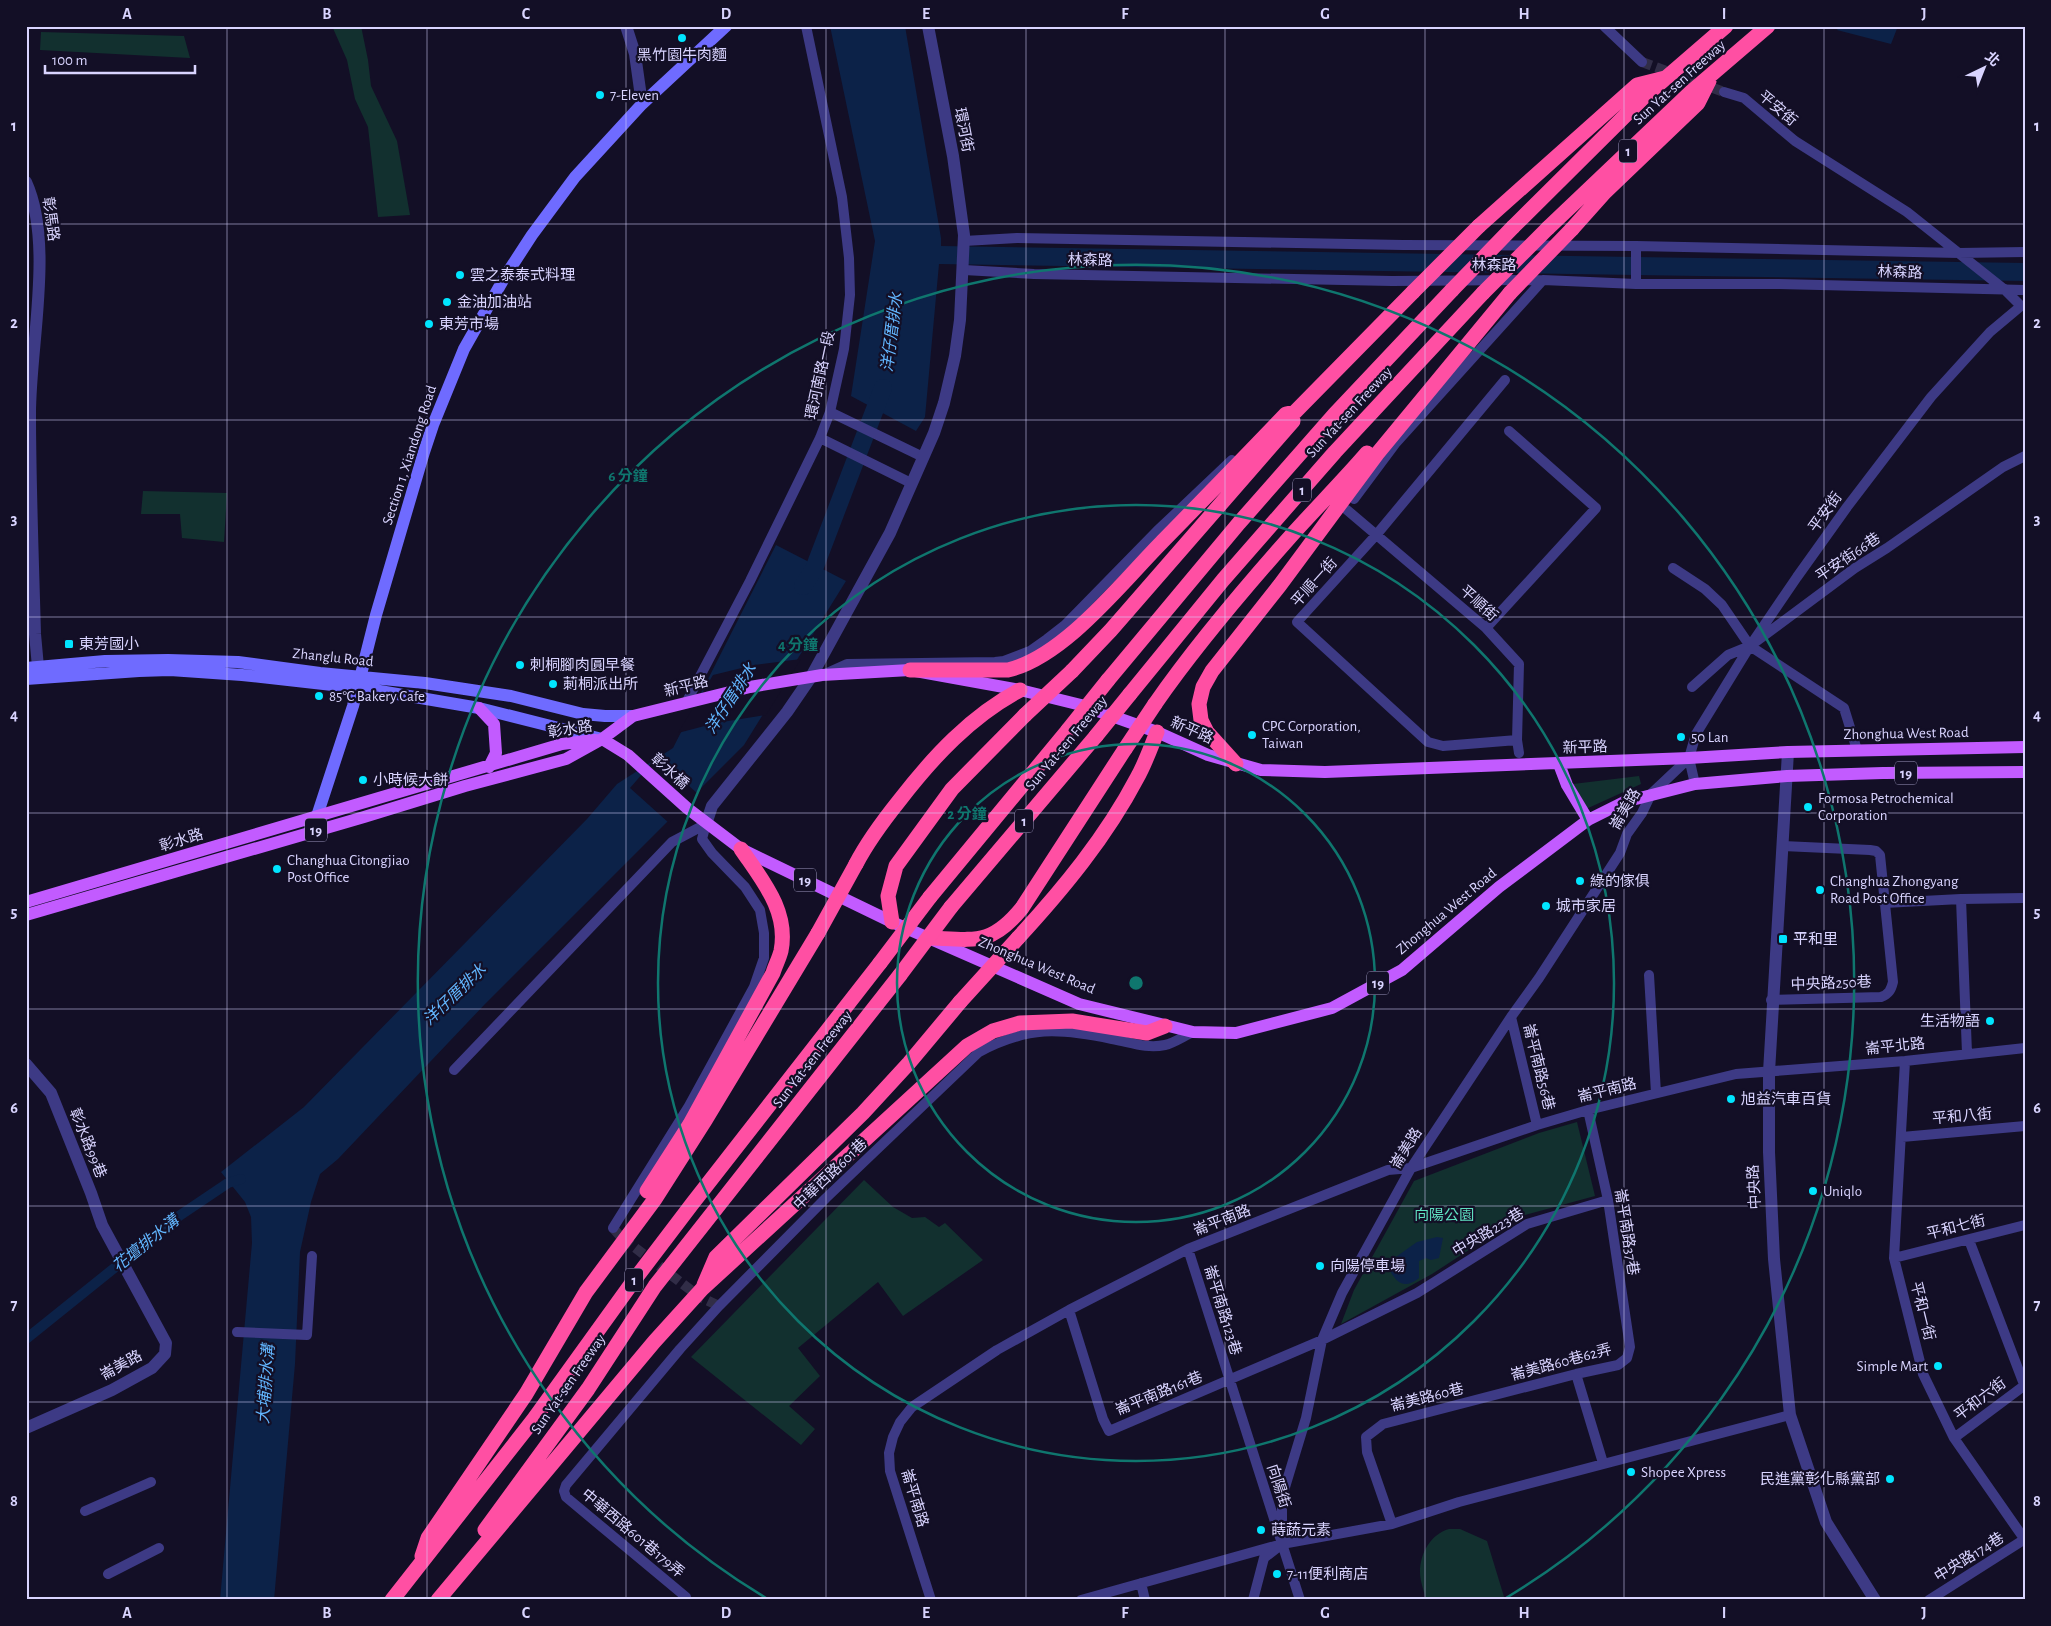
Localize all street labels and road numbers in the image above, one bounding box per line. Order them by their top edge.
street label: Sun Yat-sen Freeway [1630,37,1729,127]
street label: 平安街 [1756,87,1800,129]
street label: 環河街 [952,106,976,154]
road number: 1 [1619,140,1637,162]
street label: 彰馬路 [40,196,62,242]
street label: 林森路 [1067,252,1113,268]
street label: 林森路 [1471,257,1517,273]
street label: 林森路 [1877,263,1923,281]
street label: 環河南路一段 [803,329,837,421]
street label: Sun Yat-sen Freeway [1304,364,1396,461]
street label: Section 1, Xiandong Road [380,383,439,527]
road number: 1 [1293,478,1311,502]
street label: 平安街 [1805,489,1845,535]
street label: 平安街66巷 [1813,530,1883,584]
street label: 平順一街 [1288,554,1340,610]
street label: 平順街 [1457,582,1501,624]
street label: Zhanglu Road [292,646,374,669]
street label: 新平路 [662,673,710,699]
street label: Sun Yat-sen Freeway [1023,693,1110,793]
street label: 新平路 [1168,714,1216,746]
street label: 彰水路 [547,718,593,740]
street label: Zhonghua West Road [1843,725,1969,742]
street label: 新平路 [1562,738,1608,756]
street label: 彰水橋 [648,750,692,792]
road number: 19 [1895,761,1917,784]
street label: 崙美路 [1607,786,1643,832]
road number: 1 [1015,809,1033,832]
road number: 19 [305,818,327,842]
street label: 彰水路 [157,826,205,854]
street label: Zhonghua West Road [1394,865,1499,957]
road number: 19 [794,868,816,892]
street label: Zhonghua West Road [976,934,1098,997]
road number: 19 [1367,971,1389,994]
street label: 中央路250巷 [1790,974,1872,992]
street label: Sun Yat-sen Freeway [770,1008,855,1110]
street label: 崙平南路56巷 [1521,1022,1557,1112]
street label: 崙平北路 [1864,1034,1926,1057]
street label: 崙平南路 [1576,1075,1638,1105]
street label: 平和八街 [1931,1105,1993,1127]
street label: 彰水路99巷 [67,1106,109,1180]
street label: 崙美路 [1387,1125,1425,1171]
street label: 中華西路601巷 [790,1135,870,1213]
street label: 中央路 [1745,1164,1763,1210]
street label: 崙平南路37巷 [1612,1188,1642,1276]
street label: 崙平南路 [1191,1202,1253,1238]
street label: 中央路223巷 [1450,1205,1526,1259]
street label: 平和七街 [1925,1212,1987,1242]
street label: 崙平南路123巷 [1202,1263,1244,1357]
road number: 1 [625,1268,643,1292]
street label: 平和一街 [1908,1280,1938,1342]
street label: Sun Yat-sen Freeway [528,1331,609,1437]
street label: 崙美路60巷62弄 [1509,1341,1613,1383]
street label: 崙美路 [97,1347,145,1383]
street label: 崙平南路161巷 [1113,1368,1205,1418]
street label: 平和六街 [1951,1375,2009,1423]
street label: 崙美路60巷 [1389,1380,1465,1414]
street label: 向陽街 [1264,1462,1294,1510]
street label: 崙平南路 [899,1467,931,1529]
street label: 中華西路601巷179弄 [579,1486,687,1580]
street label: 中央路174巷 [1931,1529,2007,1585]

